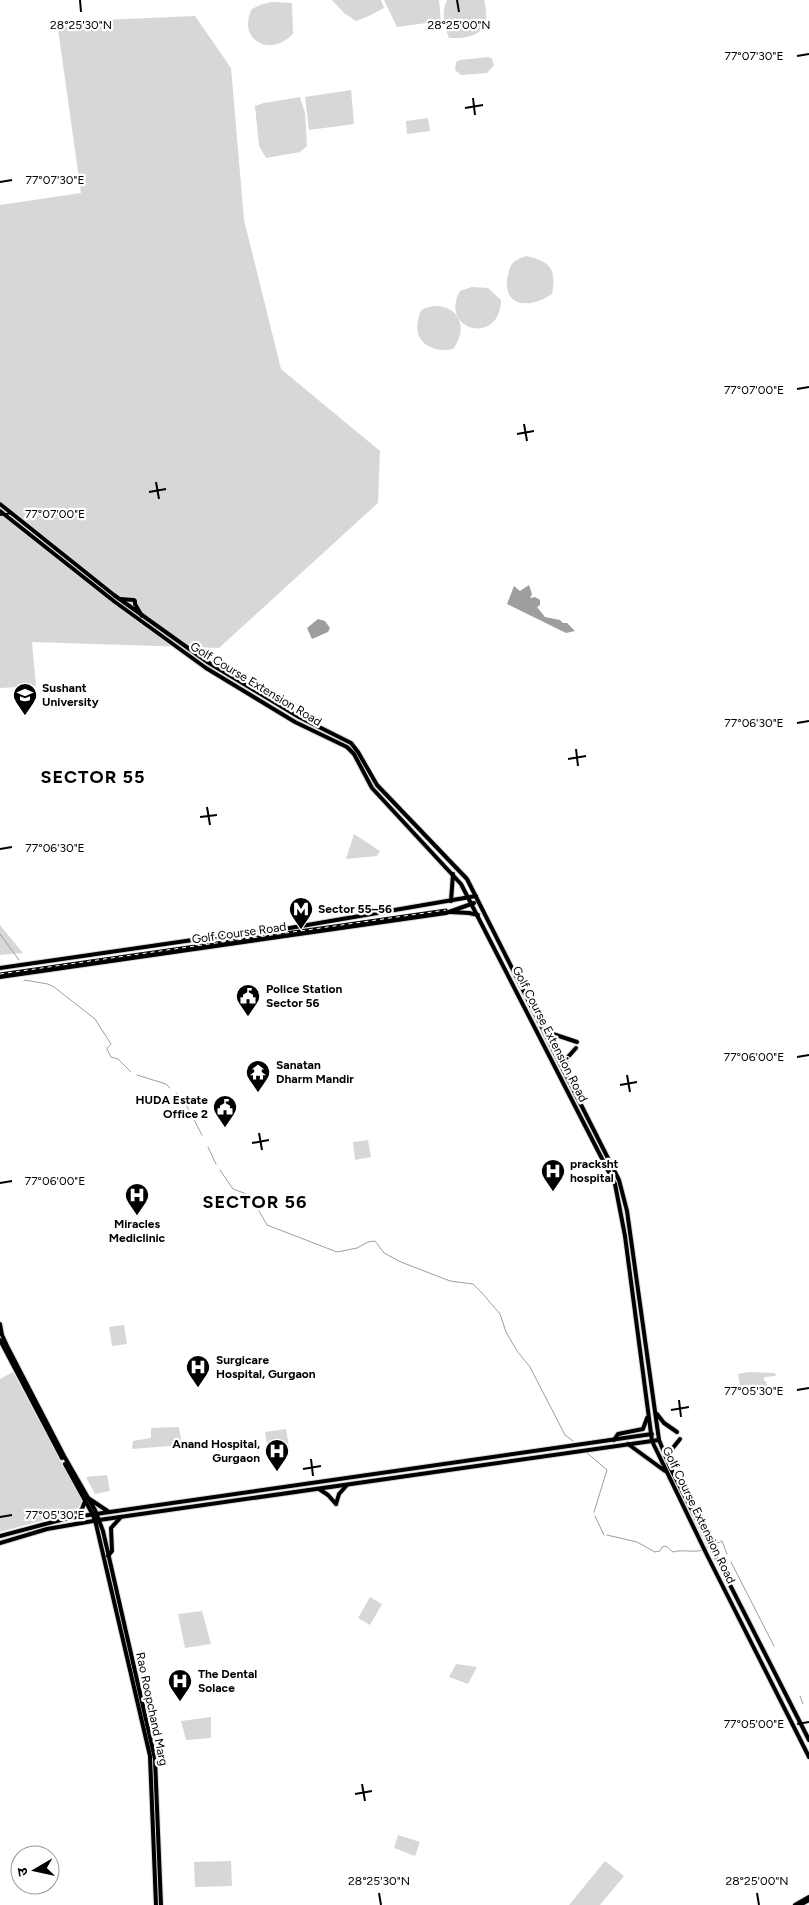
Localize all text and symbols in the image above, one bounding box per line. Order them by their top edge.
text: 28°25'30"N [50,18,112,32]
text: 28°25'00"N [427,18,491,32]
text: 77°07'30"E [724,49,784,63]
text: 77°07'30"E [25,173,85,187]
text: 77°07'00"E [724,383,784,397]
text: 77°07'00"E [25,507,85,521]
street label: Golf Course Extension Road [188,639,324,729]
place label: Sushant University [42,681,99,709]
school or university icon: Sushant University [12,682,38,716]
text: 77°06'30"E [724,716,784,730]
district label: SECTOR 55 [40,766,146,788]
text: 77°06'30"E [25,841,85,855]
metro station icon: Sector 55–56 [288,896,314,930]
place label: Sector 55–56 [318,902,392,916]
street label: Golf Course Road [191,919,287,947]
street label: Golf Course Extension Road [510,964,590,1104]
place label: Police Station Sector 56 [266,982,343,1010]
public building icon: Police Station Sector 56 [235,983,261,1017]
text: 77°06'00"E [724,1050,784,1064]
place label: Sanatan Dharm Mandir [276,1058,354,1086]
temple icon: Sanatan Dharm Mandir [245,1059,271,1093]
place label: HUDA Estate Office 2 [136,1093,208,1121]
public building icon: HUDA Estate Office 2 [212,1094,238,1128]
place label: pracksht hospital [570,1157,619,1185]
hospital icon: pracksht hospital [540,1158,566,1192]
text: 77°06'00"E [25,1174,85,1188]
hospital icon: Miracles Mediclinic [124,1182,150,1216]
district label: SECTOR 56 [202,1191,308,1213]
place label: Miracles Mediclinic [109,1217,166,1245]
place label: Surgicare Hospital, Gurgaon [216,1353,316,1381]
hospital icon: Surgicare Hospital, Gurgaon [185,1354,211,1388]
text: 77°05'30"E [724,1384,784,1398]
place label: Anand Hospital, Gurgaon [172,1437,260,1465]
hospital icon: Anand Hospital, Gurgaon [264,1438,290,1472]
street label: Golf Course Extension Road [660,1444,738,1586]
text: 77°05'30"E [25,1508,85,1522]
street label: Rao Roopchand Marg [133,1651,171,1767]
place label: The Dental Solace [198,1667,257,1695]
hospital icon: The Dental Solace [167,1668,193,1702]
text: 77°05'00"E [724,1717,784,1731]
north arrow [10,1845,60,1895]
text: उ [13,1866,32,1877]
text: 28°25'30"N [348,1874,410,1888]
text: 28°25'00"N [725,1874,789,1888]

